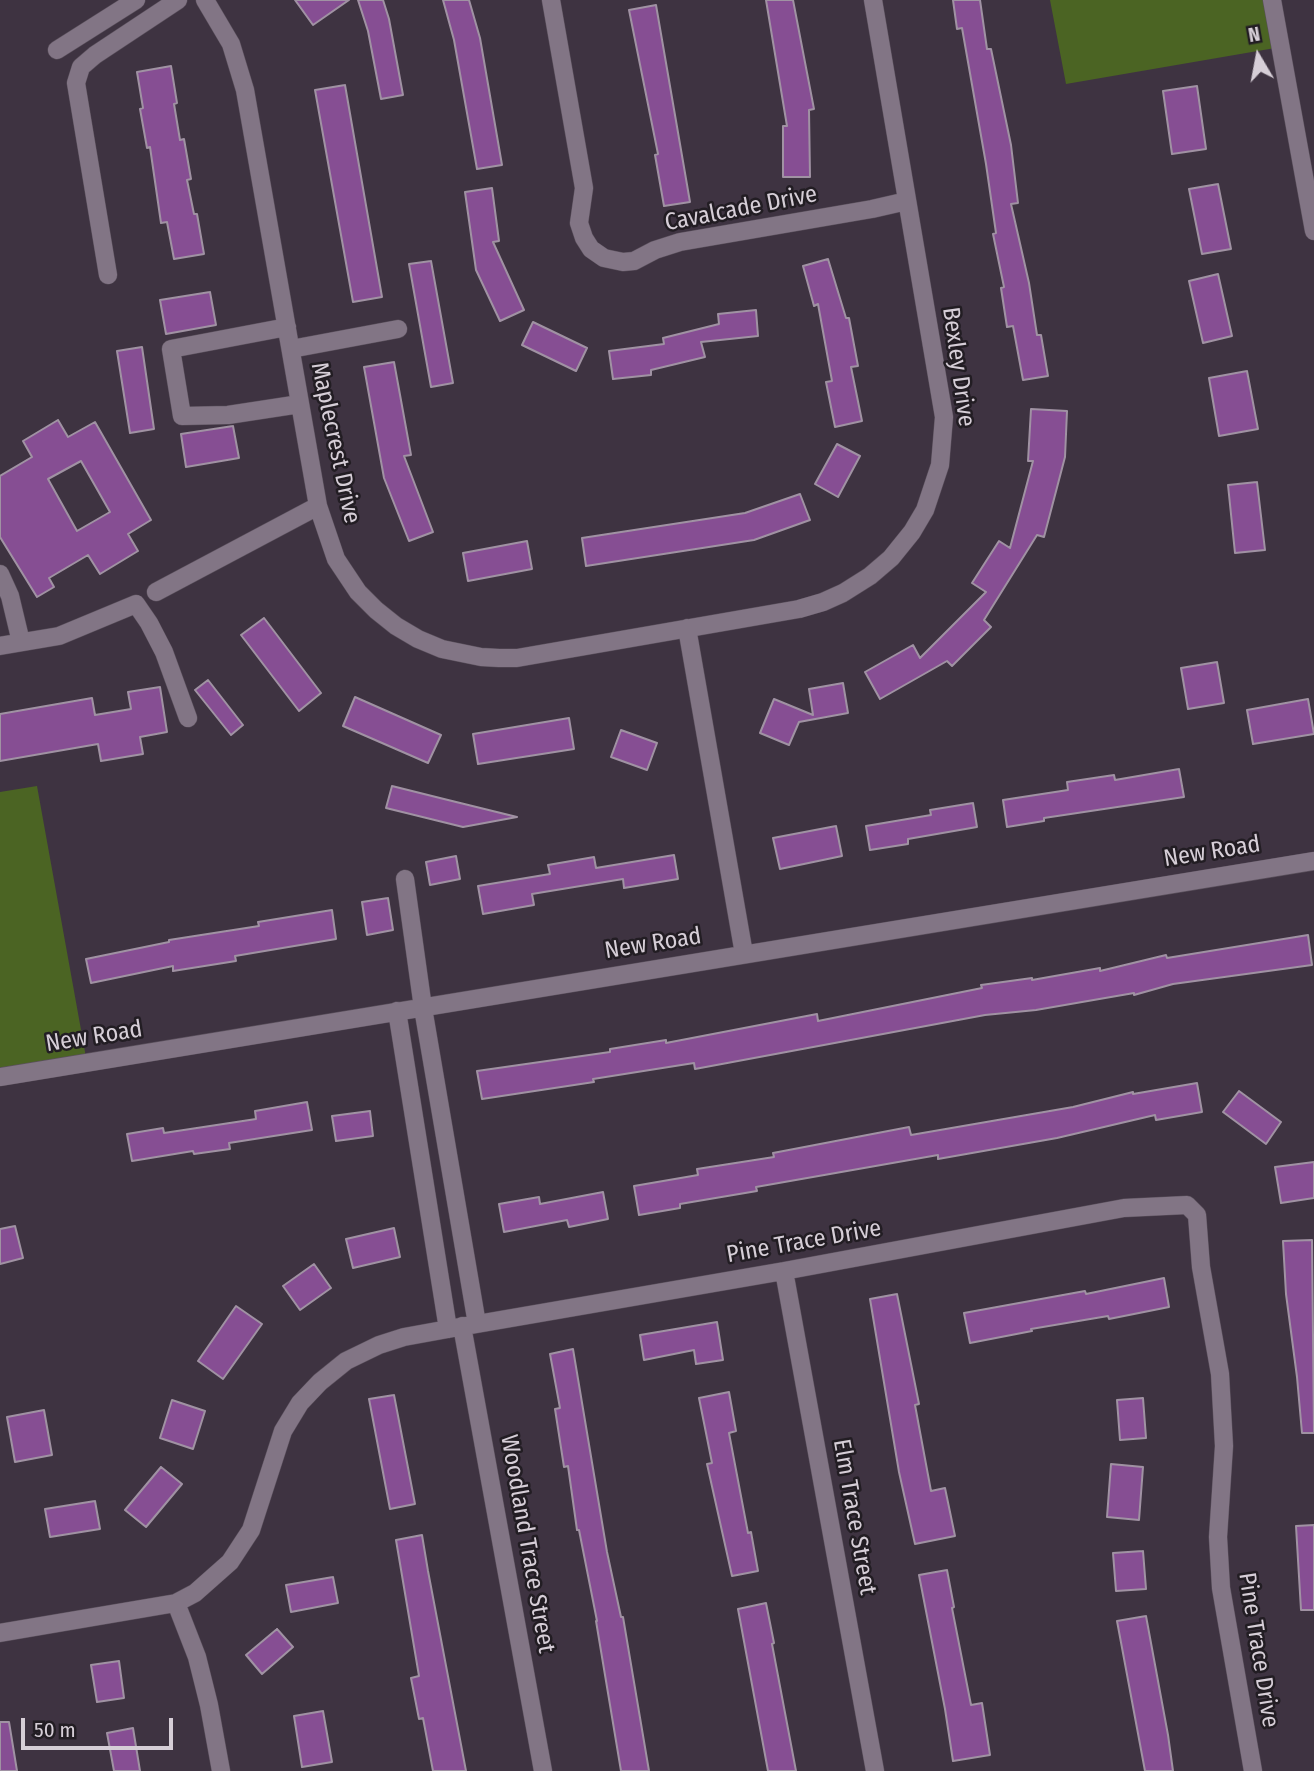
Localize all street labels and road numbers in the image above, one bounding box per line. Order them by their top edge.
street label: Cavalcade Drive [662,180,820,238]
street label: Bexley Drive [935,305,981,429]
street label: Maplecrest Drive [304,360,366,526]
street label: New Road [1162,830,1262,874]
street label: New Road [603,922,703,966]
street label: New Road [44,1015,144,1059]
street label: Pine Trace Drive [724,1214,884,1270]
street label: Woodland Trace Street [494,1433,560,1655]
street label: Elm Trace Street [826,1437,882,1597]
street label: Pine Trace Drive [1232,1570,1284,1730]

